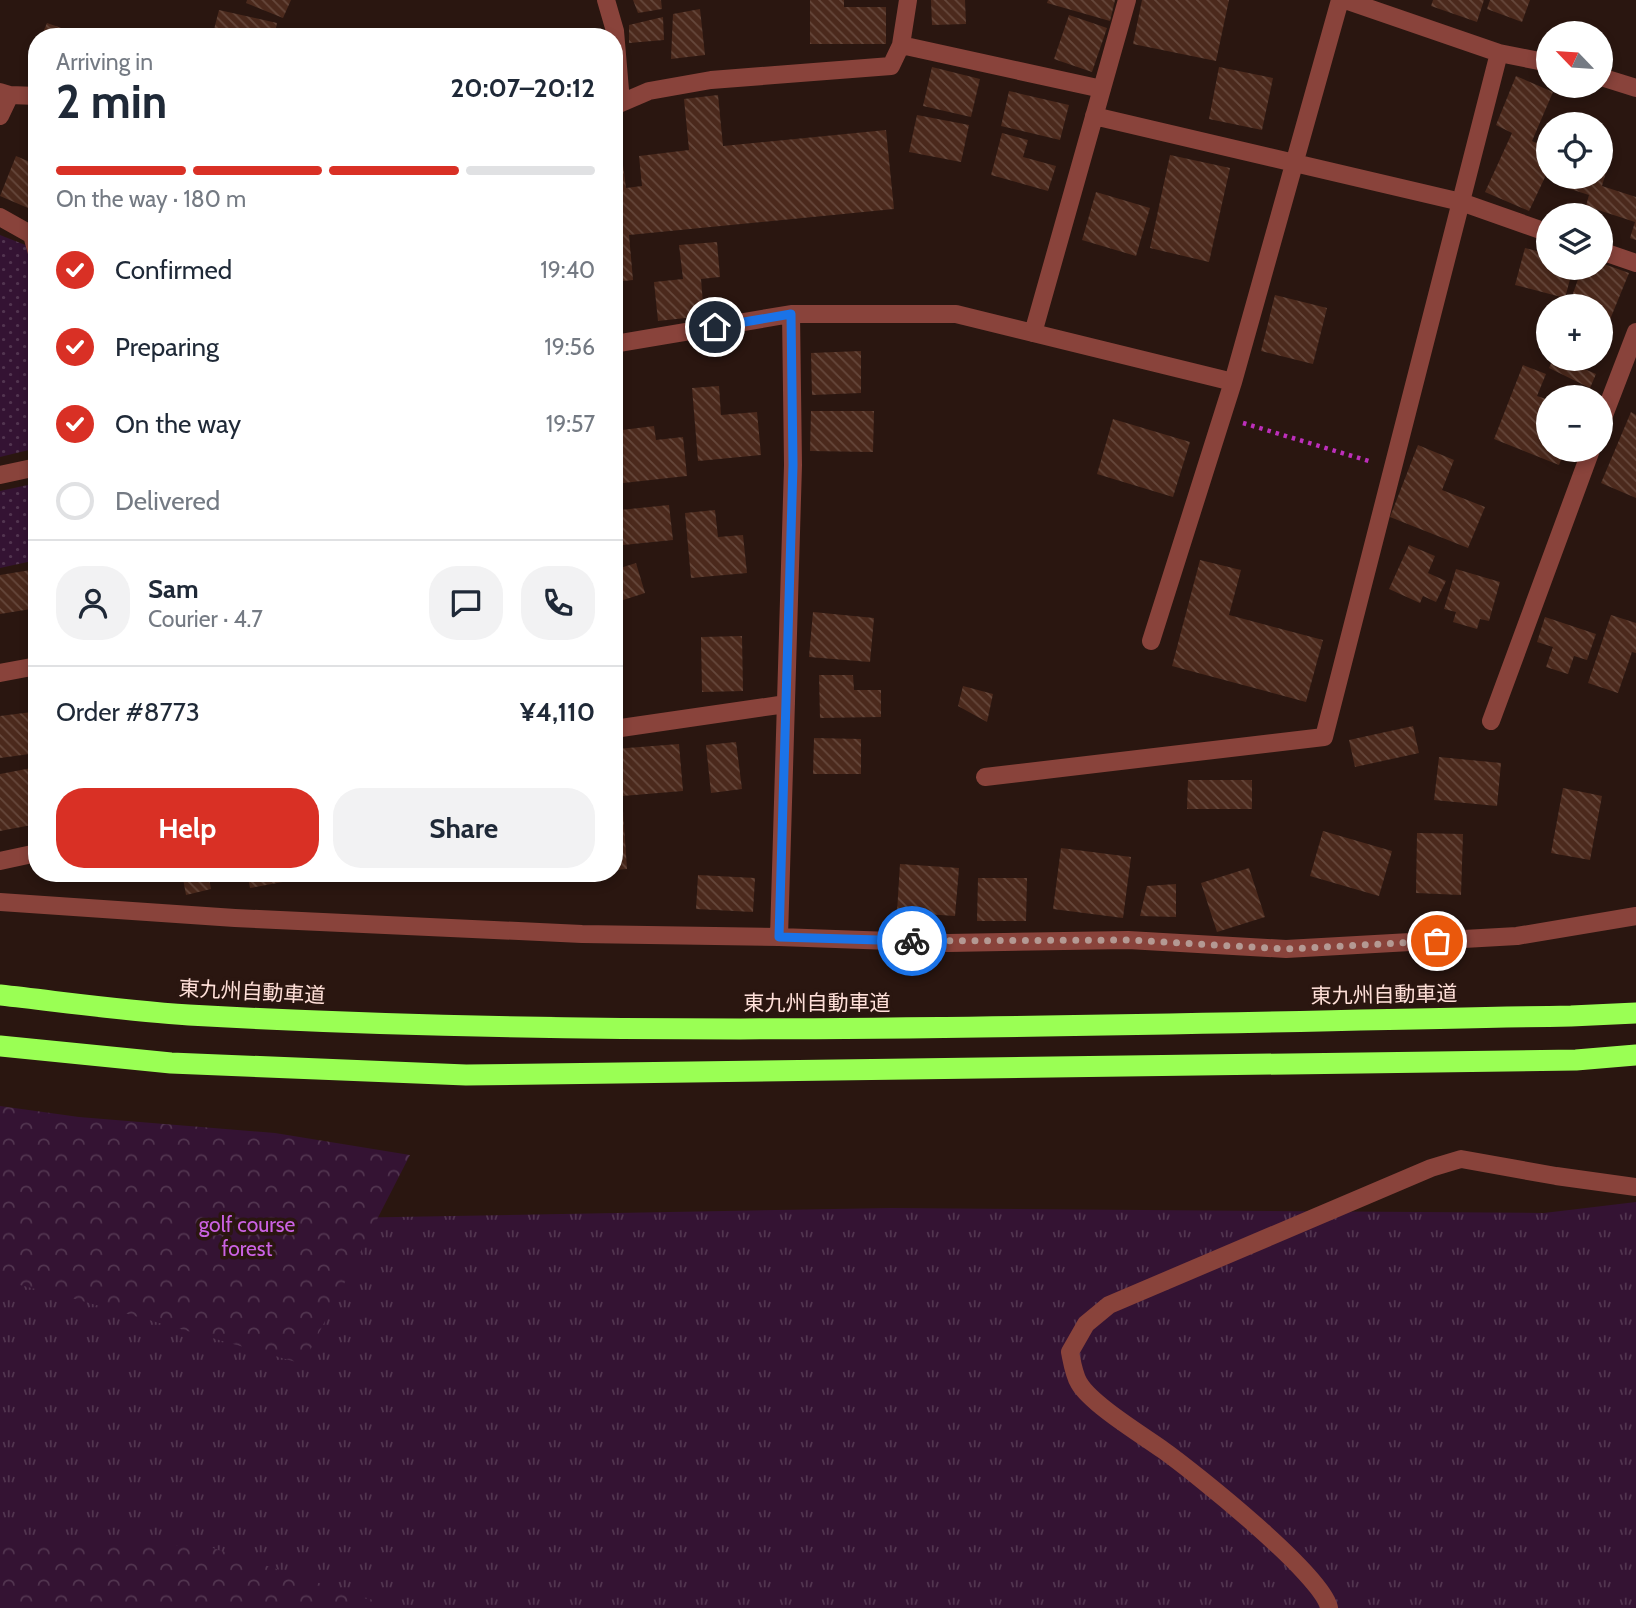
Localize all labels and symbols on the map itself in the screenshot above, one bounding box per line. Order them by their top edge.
north arrow [1536,21,1614,98]
pin [685,297,745,357]
courier [877,906,947,976]
pin [1407,911,1467,971]
street label: 東九州自動車道 [178,975,326,1008]
street label: 東九州自動車道 [1310,981,1458,1008]
street label: 東九州自動車道 [744,990,891,1015]
park label: golf course forest [199,1212,296,1261]

